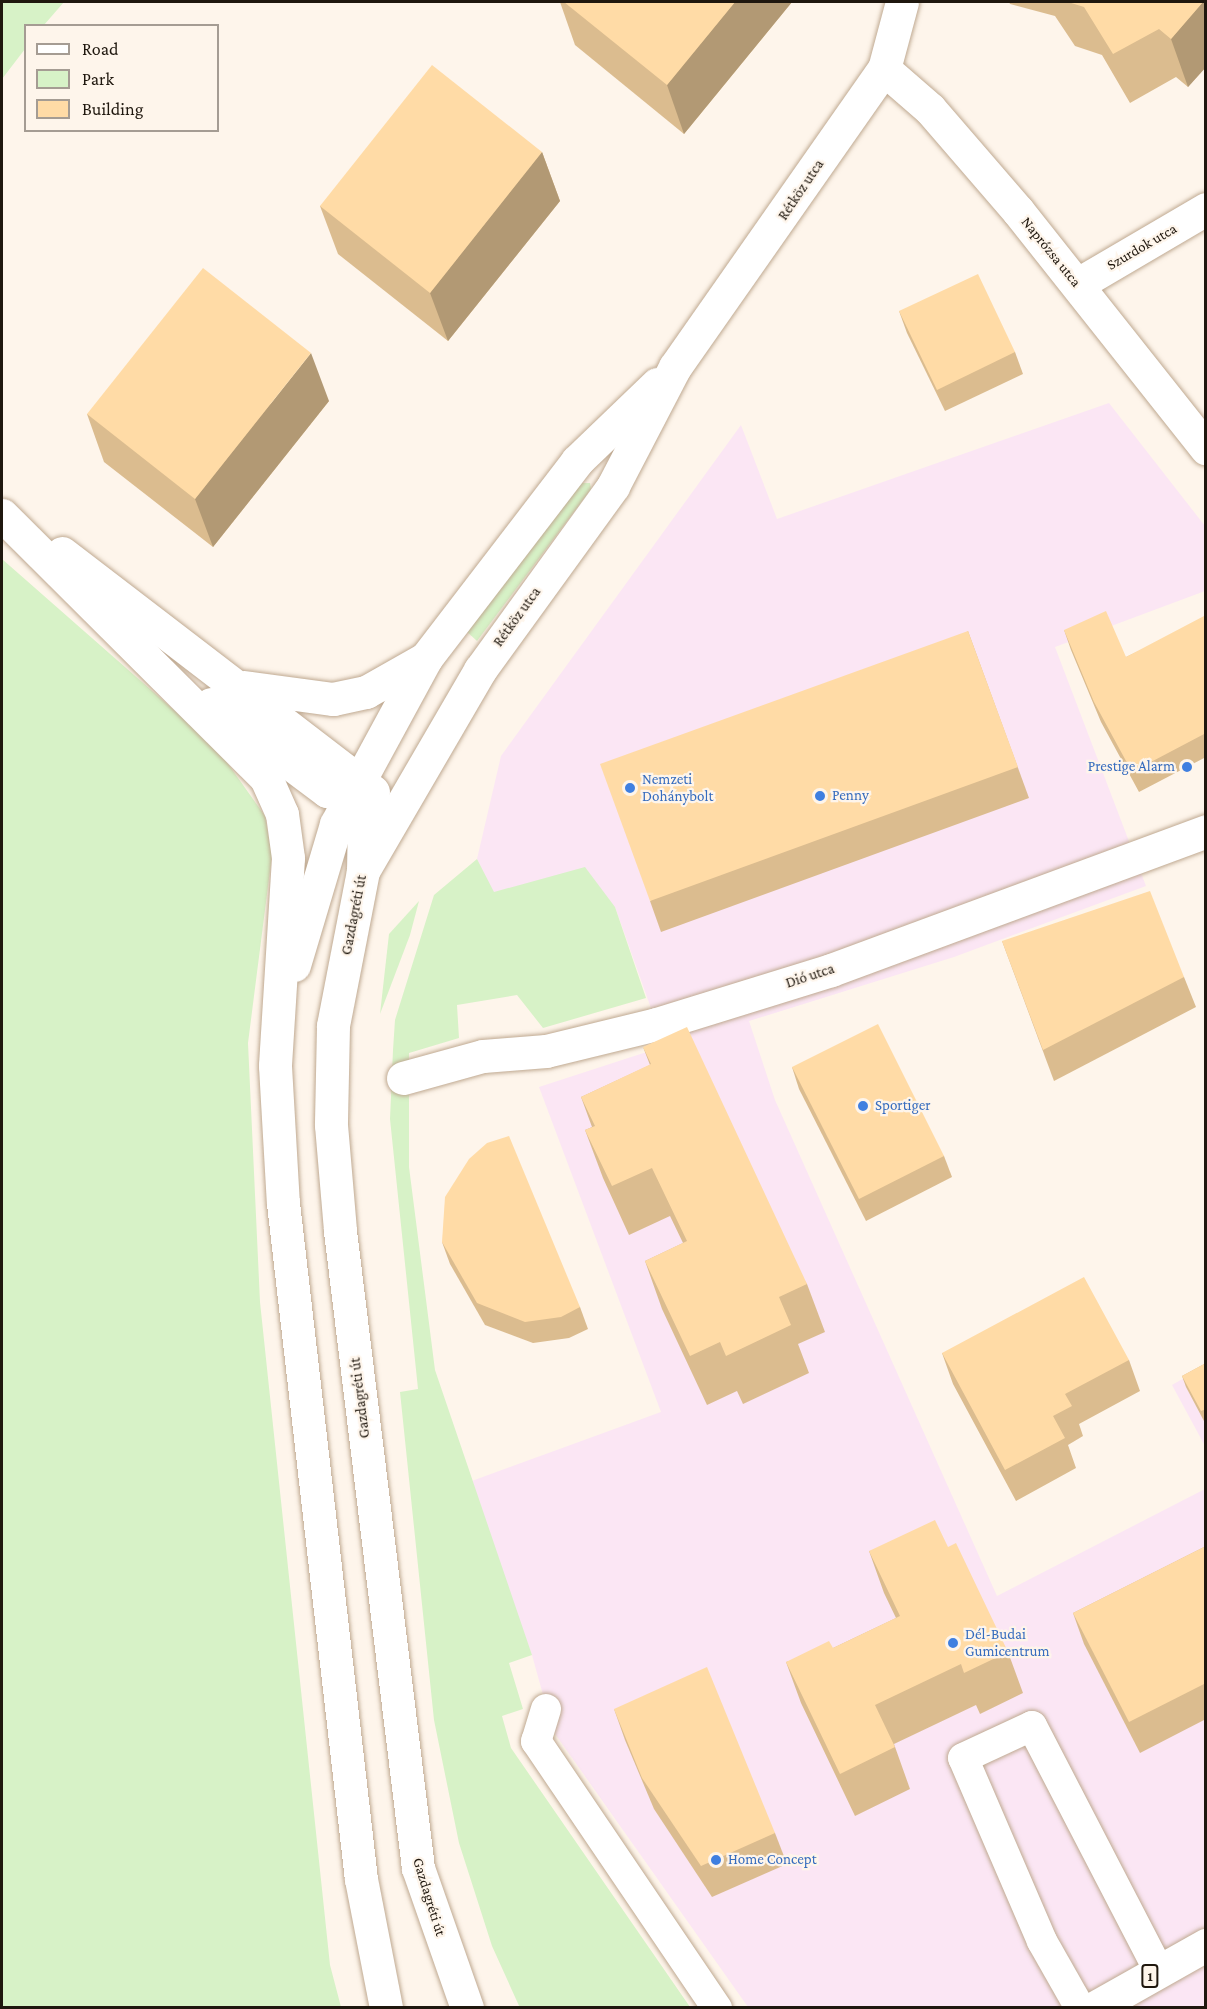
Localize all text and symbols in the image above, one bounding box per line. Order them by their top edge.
legend [24,24,219,132]
text: Road [82,39,119,59]
text: Park [82,69,114,89]
text: Building [82,99,143,119]
street label: Rétköz utca [774,156,828,224]
street label: Naprózsa utca [1017,213,1085,291]
street label: Szurdok utca [1104,220,1180,274]
street label: Rétköz utca [489,584,545,650]
place label: Prestige Alarm [1088,758,1175,776]
marker: Prestige Alarm [1180,760,1194,774]
place label: Nemzeti Dohánybolt [642,770,713,805]
marker: Nemzeti Dohánybolt [623,781,637,795]
place label: Penny [832,787,869,805]
marker: Penny [813,789,827,803]
street label: Gazdagréti út [337,873,371,957]
street label: Dió utca [783,960,837,992]
place label: Sportiger [875,1097,931,1115]
marker: Sportiger [856,1099,870,1113]
street label: Gazdagréti út [346,1357,374,1439]
place label: Dél-Budai Gumicentrum [965,1625,1050,1660]
marker: Dél-Budai Gumicentrum [946,1636,960,1650]
place label: Home Concept [728,1851,817,1869]
marker: Home Concept [709,1853,723,1867]
street label: Gazdagréti út [409,1856,449,1938]
road number: 1 [1141,1965,1159,1987]

